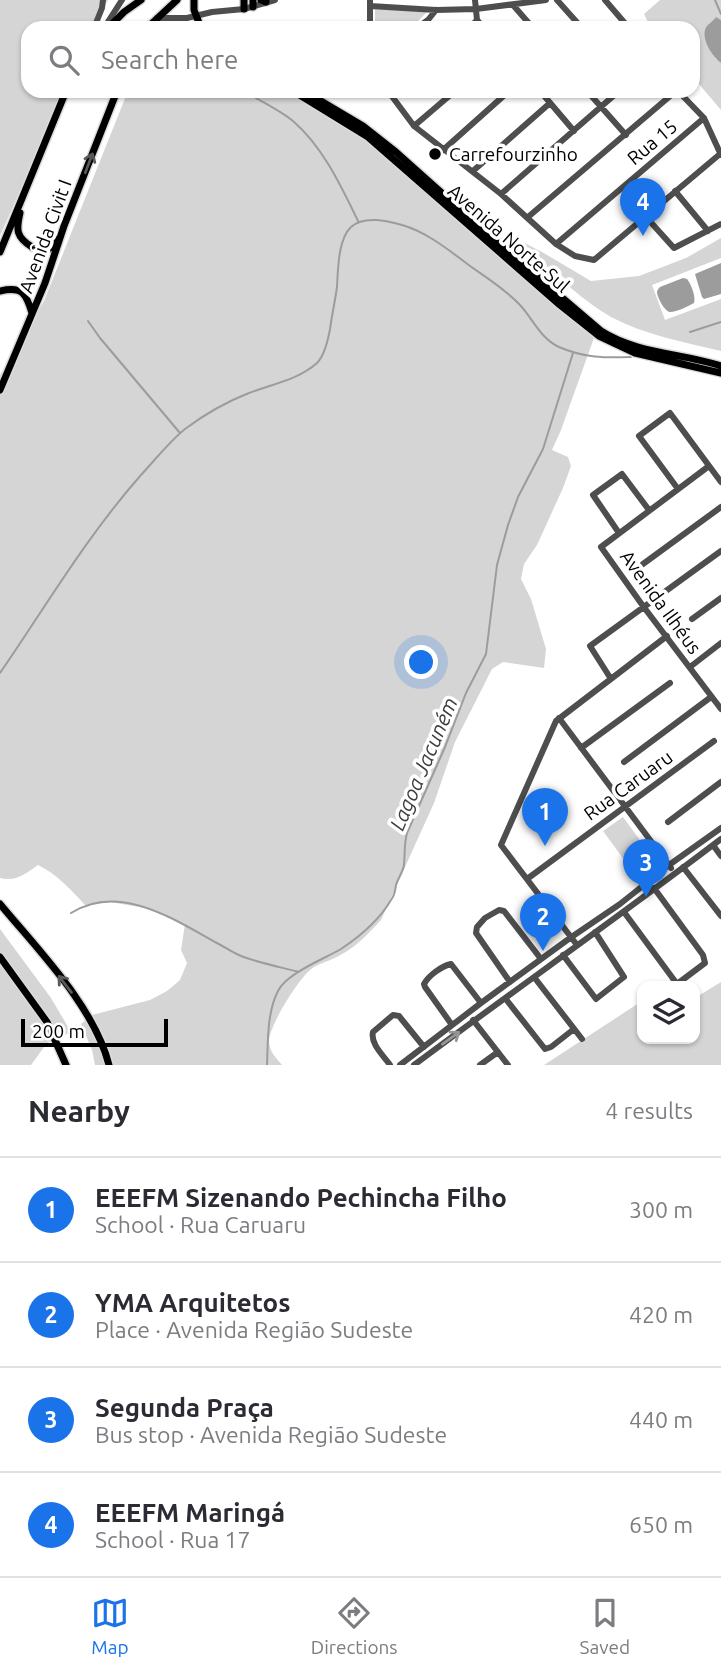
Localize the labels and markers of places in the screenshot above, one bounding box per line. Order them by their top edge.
place label: Carrefourzinho [449,143,578,165]
marker: Carrefourzinho [427,146,443,162]
pin: 4 [620,178,666,236]
pin: 1 [522,788,568,846]
pin: 3 [623,839,669,897]
pin: 2 [520,893,566,951]

